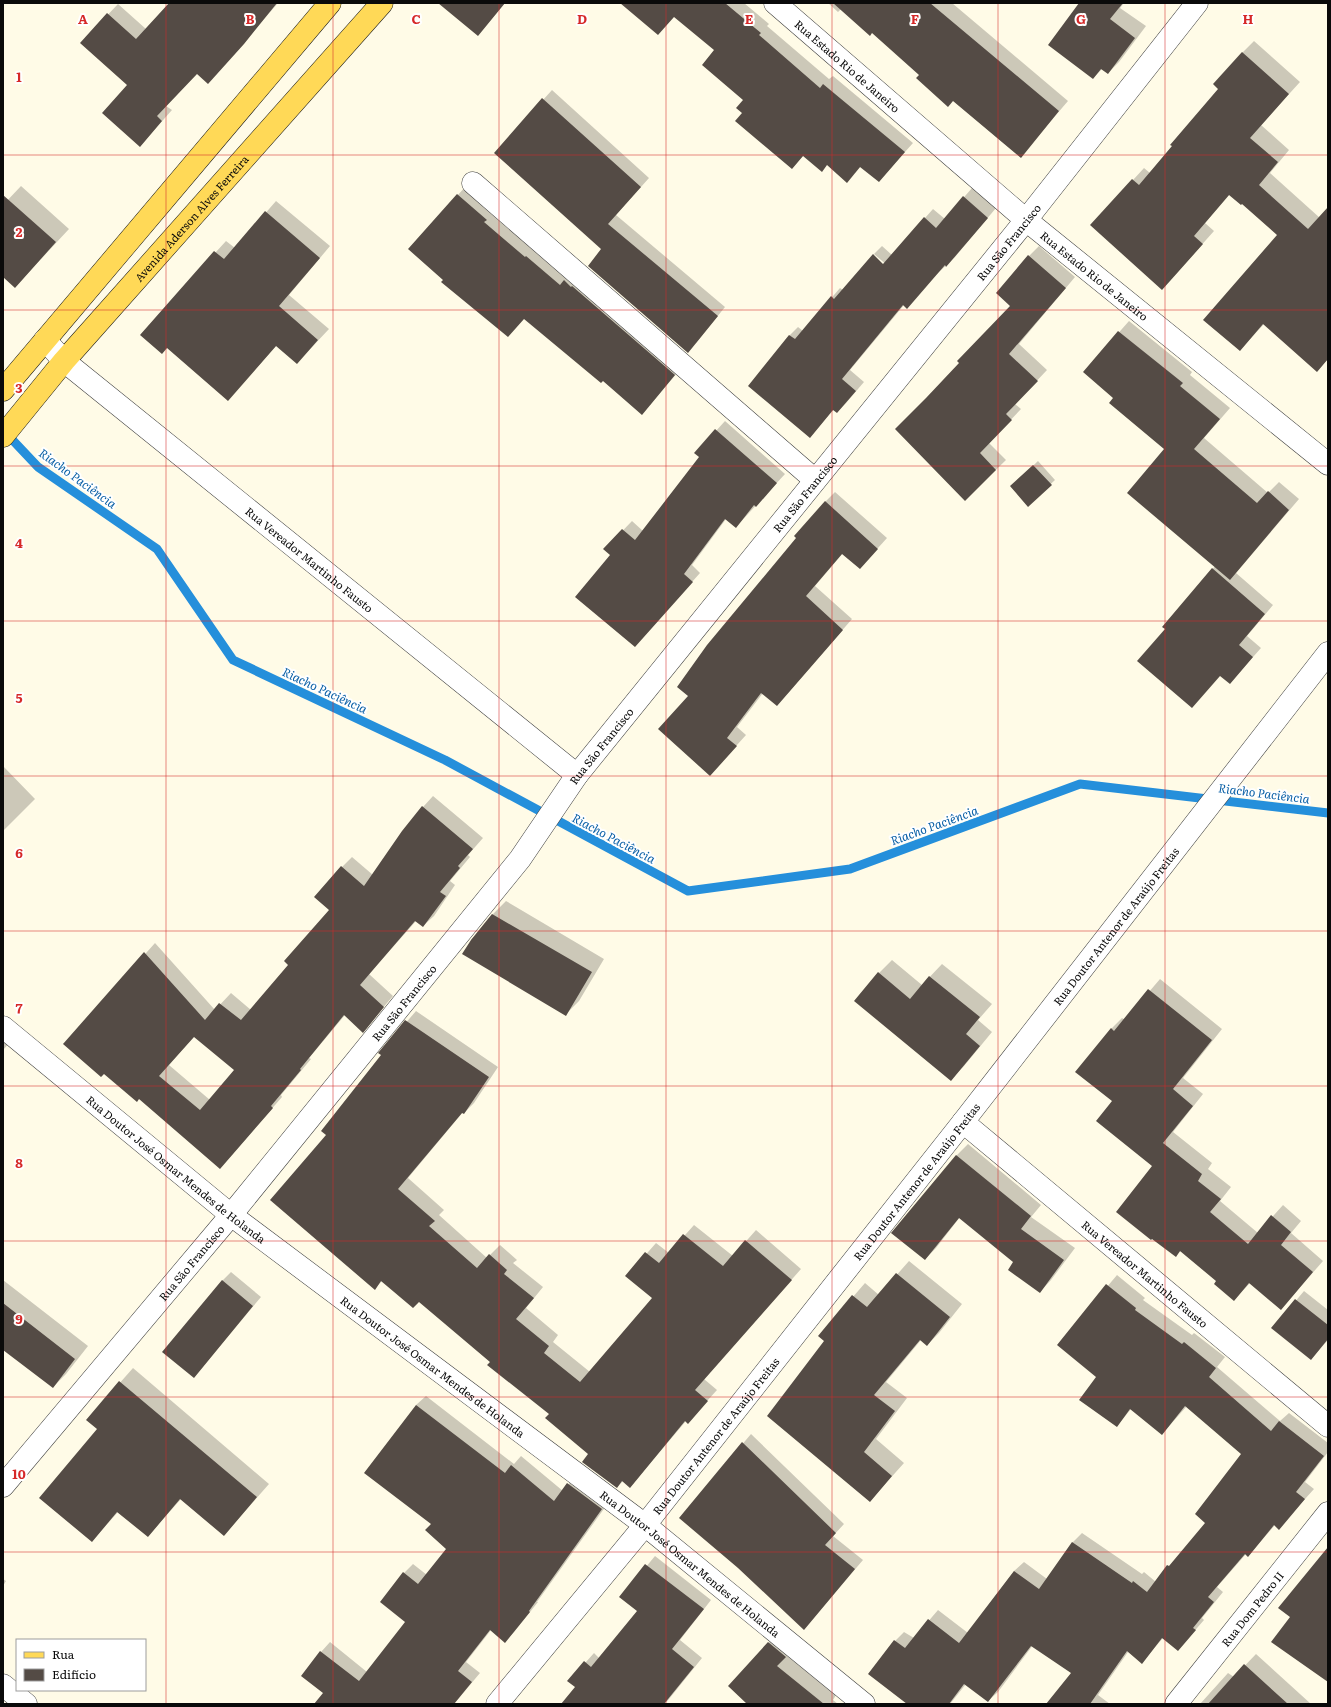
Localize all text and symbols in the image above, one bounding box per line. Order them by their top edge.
text: A [78,9,88,28]
text: B [246,9,255,28]
text: C [411,9,421,28]
text: D [577,9,587,28]
text: E [745,9,754,28]
text: F [911,9,919,28]
text: G [1076,9,1086,28]
text: H [1243,9,1254,28]
street label: Rua Estado Rio de Janeiro [792,16,904,116]
text: 1 [16,67,22,86]
street label: Avenida Aderson Alves Ferreira [131,151,252,285]
street label: Rua São Francisco [972,200,1044,284]
text: 2 [16,222,23,241]
street label: Rua Estado Rio de Janeiro [1037,227,1152,324]
text: 3 [15,378,23,397]
water label: Riacho Paciência [35,444,121,512]
street label: Rua São Francisco [769,452,840,535]
street label: Rua Vereador Martinho Fausto [242,503,377,616]
text: 4 [15,533,23,552]
water label: Riacho Paciência [279,662,371,718]
text: 5 [15,688,23,707]
street label: Rua São Francisco [565,704,637,787]
water label: Riacho Paciência [1217,778,1311,808]
water label: Riacho Paciência [888,801,980,849]
water label: Riacho Paciência [569,808,659,868]
text: 6 [15,843,23,862]
street label: Rua Doutor Antenor de Araújo Freitas [1049,844,1182,1008]
street label: Rua São Francisco [368,961,440,1044]
text: 7 [15,998,23,1017]
street label: Rua Doutor José Osmar Mendes de Holanda [83,1091,269,1247]
street label: Rua Doutor Antenor de Araújo Freitas [849,1099,983,1263]
text: 8 [15,1153,23,1172]
street label: Rua Vereador Martinho Fausto [1078,1216,1212,1331]
street label: Rua São Francisco [154,1221,228,1304]
street label: Rua Doutor José Osmar Mendes de Holanda [338,1292,529,1441]
text: 9 [15,1309,23,1328]
street label: Rua Doutor Antenor de Araújo Freitas [648,1354,783,1518]
text: 10 [12,1464,26,1483]
street label: Rua Doutor José Osmar Mendes de Holanda [597,1486,784,1641]
street label: Rua Dom Pedro II [1217,1568,1287,1650]
legend [16,1639,146,1691]
text: Rua [52,1645,75,1663]
text: Edifício [52,1665,96,1683]

